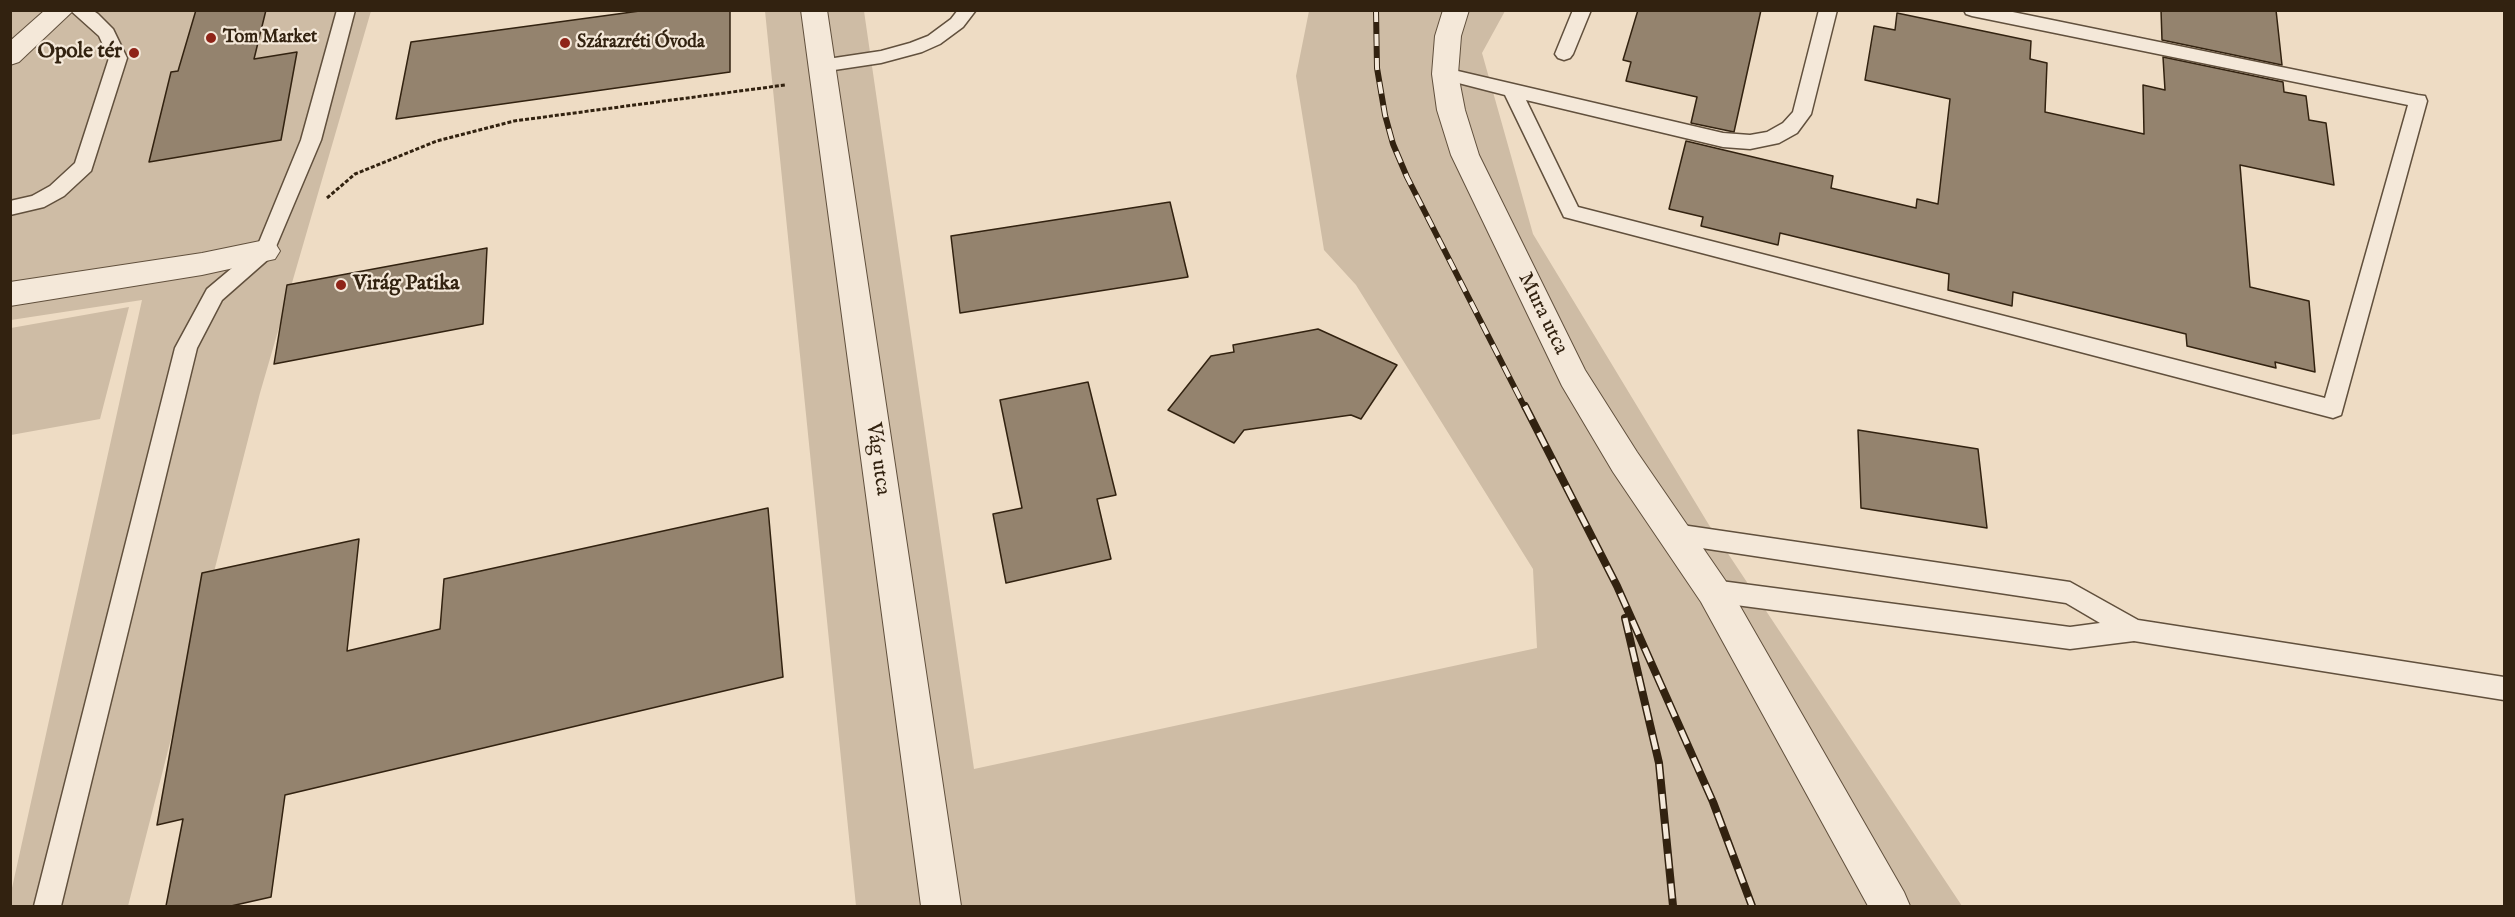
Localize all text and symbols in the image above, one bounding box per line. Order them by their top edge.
place label: Tom Market [223,27,317,49]
marker: Tom Market [204,31,218,45]
place label: Szárazréti Óvoda [577,32,705,54]
marker: Szárazréti Óvoda [558,36,572,50]
place label: Opole tér [38,40,122,66]
marker: Opole tér [127,46,141,60]
street label: Mura utca [1511,269,1573,359]
place label: Virág Patika [353,272,459,298]
marker: Virág Patika [334,278,348,292]
street label: Vág utca [859,421,895,497]

